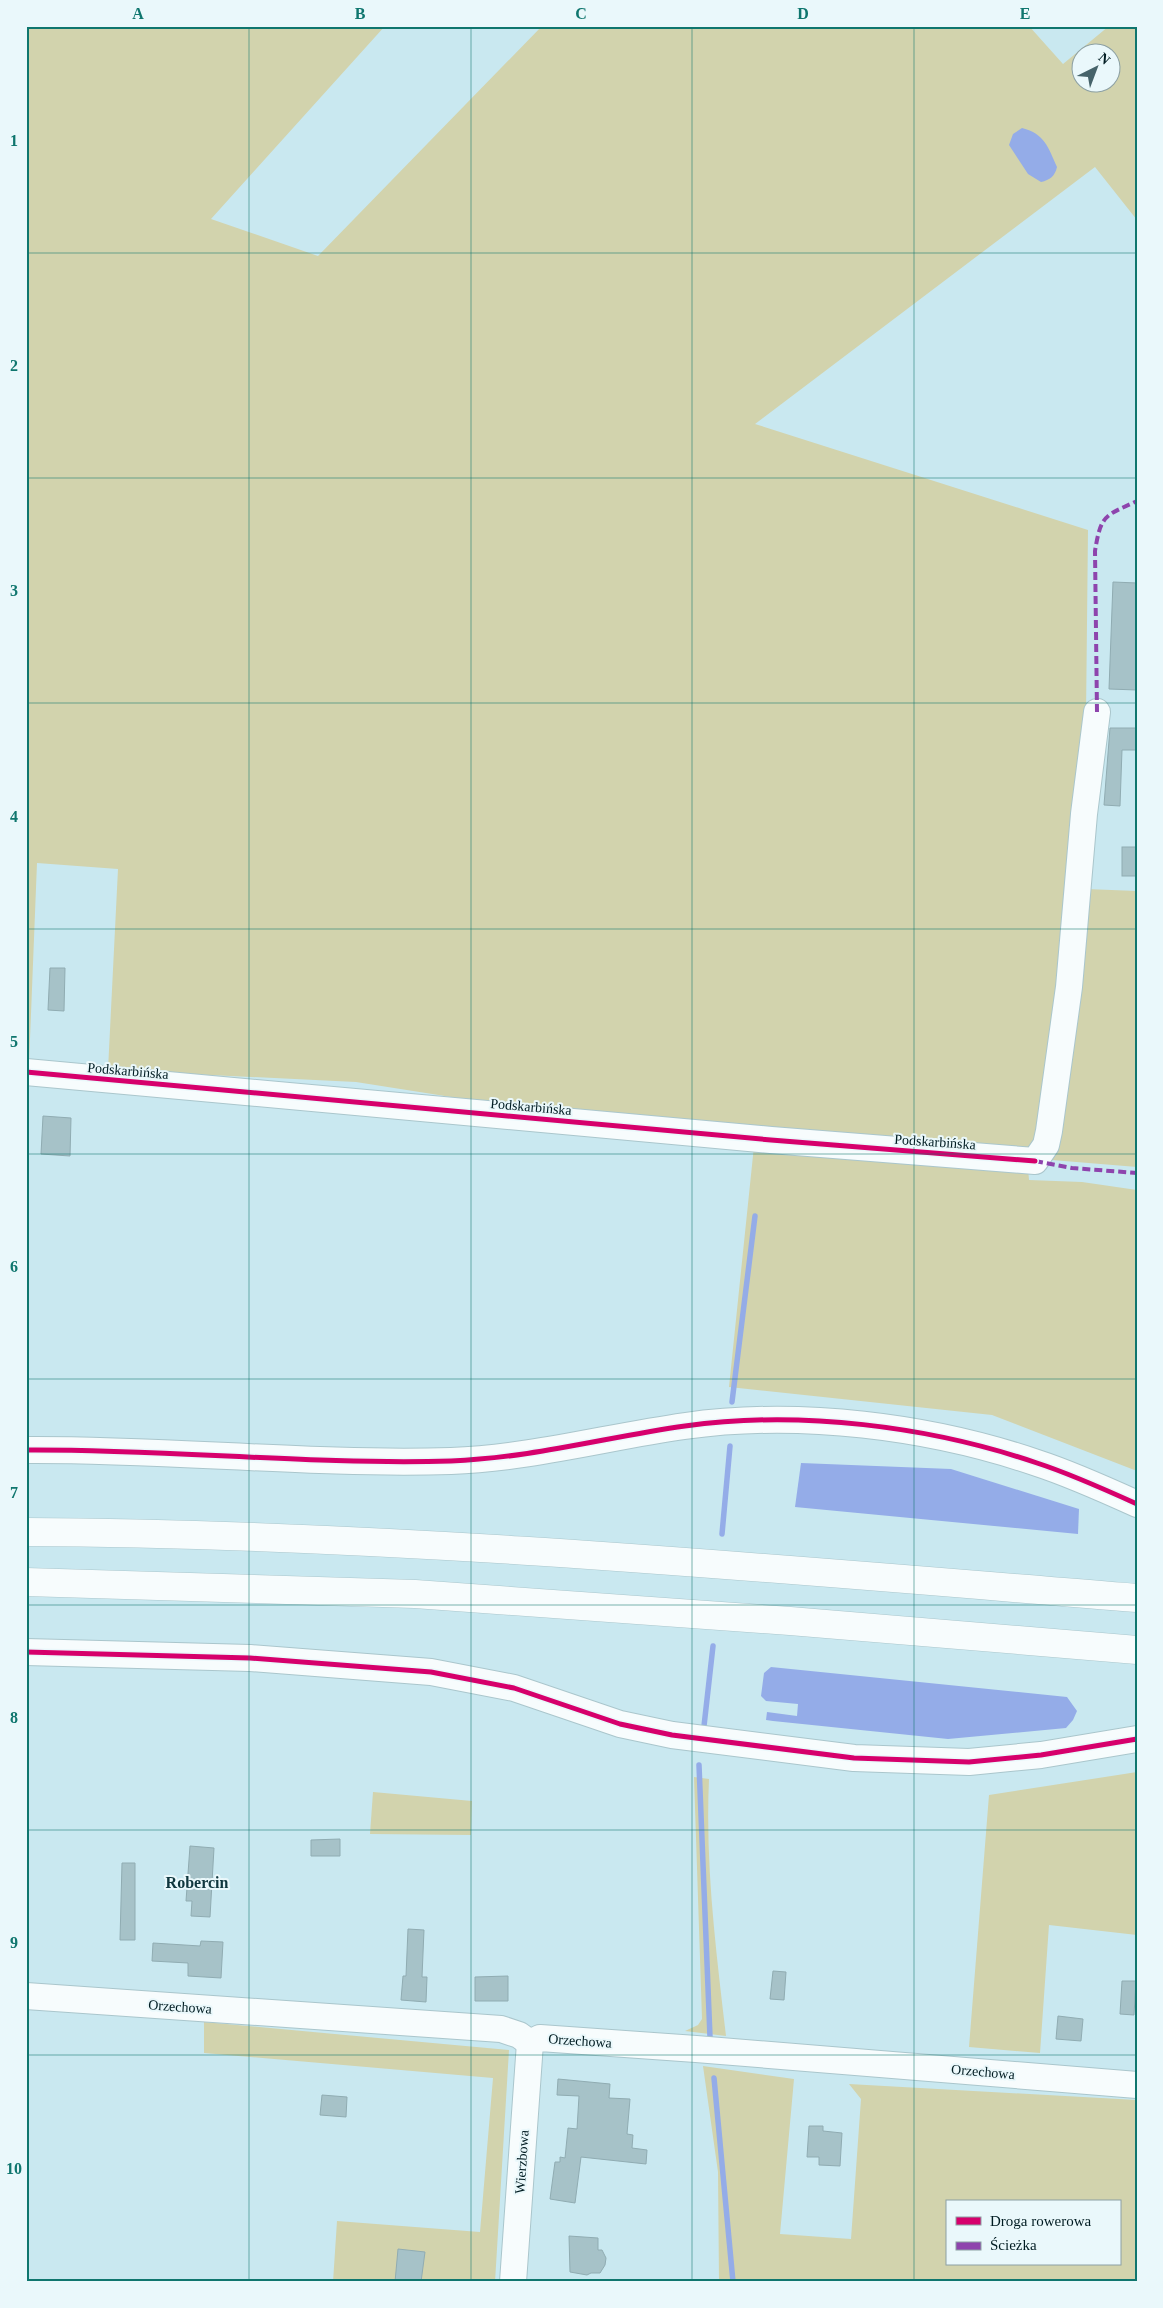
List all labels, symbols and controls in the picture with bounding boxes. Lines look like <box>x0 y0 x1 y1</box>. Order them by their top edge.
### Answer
text: A <box>132 5 144 22</box>
text: B <box>355 5 366 22</box>
text: C <box>575 5 587 22</box>
text: D <box>797 5 809 22</box>
text: E <box>1020 5 1030 22</box>
north arrow <box>1070 42 1120 92</box>
text: N <box>1096 50 1113 68</box>
text: 1 <box>10 132 18 149</box>
text: 2 <box>10 357 18 374</box>
text: 3 <box>10 582 18 599</box>
text: 4 <box>10 808 18 825</box>
text: 5 <box>10 1033 18 1050</box>
street label: Podskarbińska <box>87 1060 170 1082</box>
street label: Podskarbińska <box>490 1096 573 1118</box>
street label: Podskarbińska <box>894 1132 977 1152</box>
text: 6 <box>10 1258 18 1275</box>
text: 7 <box>10 1484 18 1501</box>
text: 8 <box>10 1709 18 1726</box>
district label: Robercin <box>166 1874 229 1891</box>
text: 9 <box>10 1934 18 1951</box>
street label: Orzechowa <box>148 1997 213 2017</box>
street label: Orzechowa <box>548 2031 613 2051</box>
street label: Orzechowa <box>951 2062 1016 2082</box>
street label: Wierzbowa <box>512 2129 532 2194</box>
text: 10 <box>6 2160 22 2177</box>
legend <box>946 2200 1120 2266</box>
text: Droga rowerowa <box>990 2213 1092 2229</box>
text: Ścieżka <box>990 2237 1037 2253</box>

